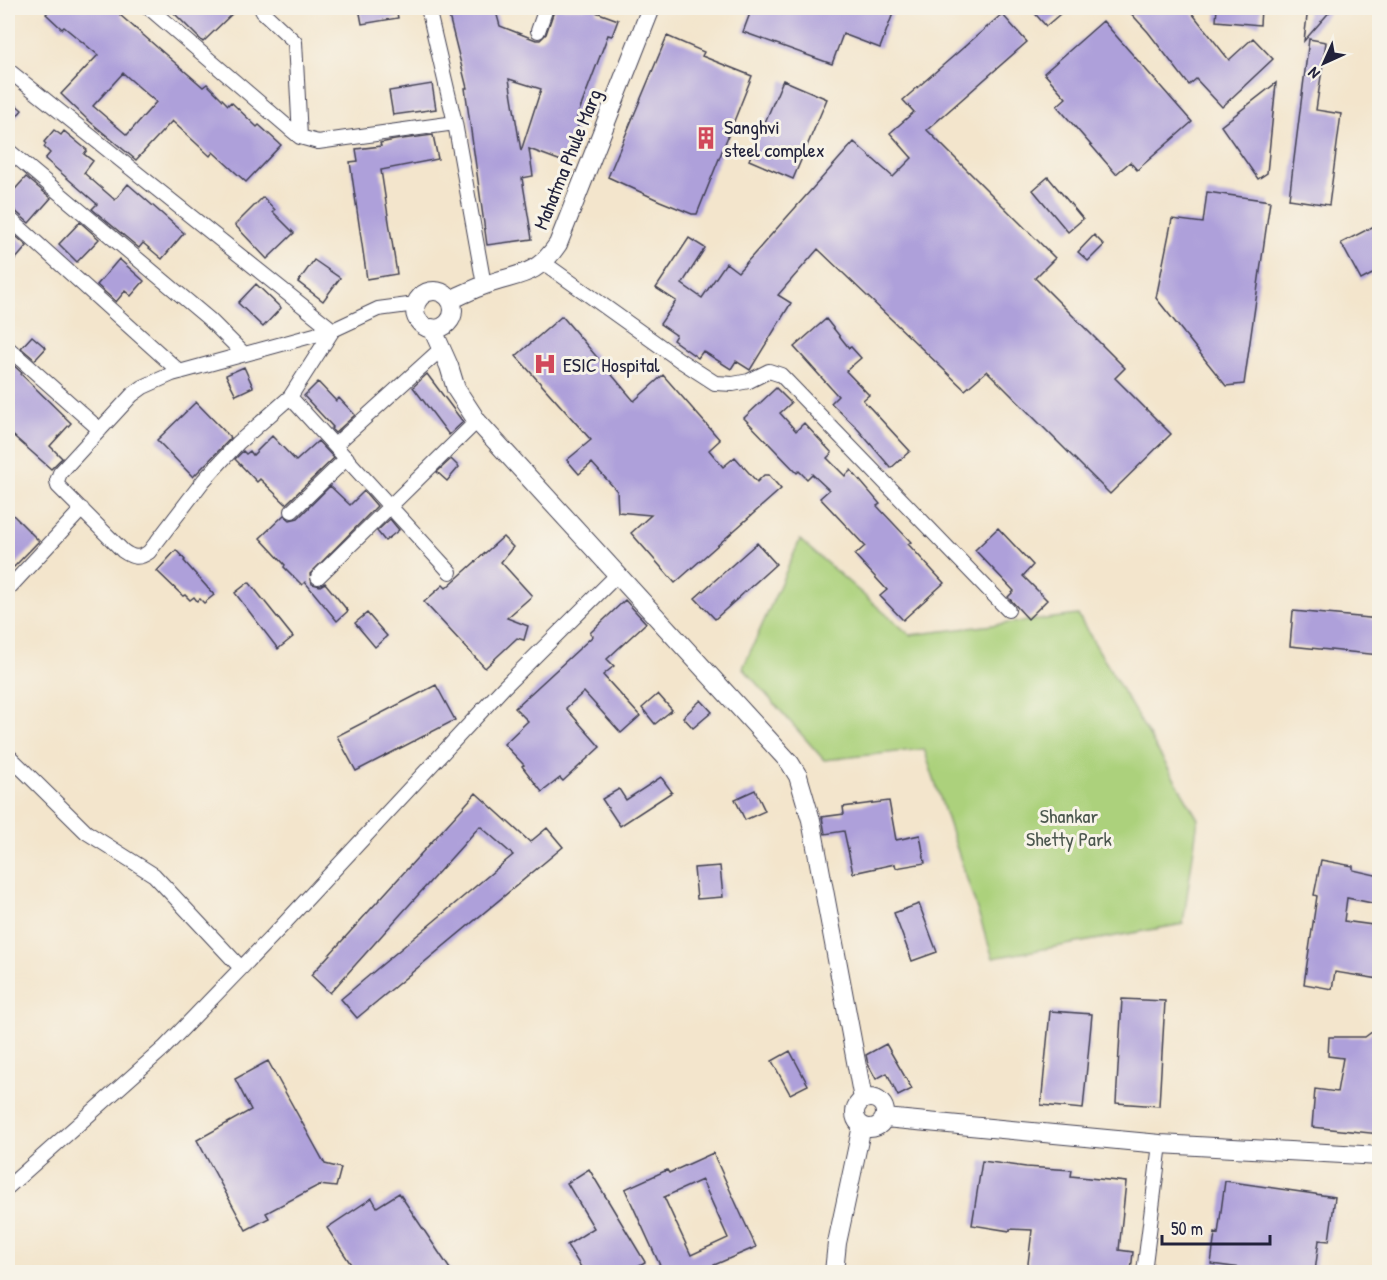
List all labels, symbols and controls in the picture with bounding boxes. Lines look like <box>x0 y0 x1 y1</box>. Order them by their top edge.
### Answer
north arrow <box>1294 33 1354 93</box>
text: N <box>1302 62 1324 84</box>
street label: Mahatma Phule Marg <box>527 85 607 233</box>
place label: Sanghvi steel complex <box>724 113 825 163</box>
building icon: Sanghvi steel complex <box>693 125 719 151</box>
hospital icon: ESIC Hospital <box>532 351 558 377</box>
place label: ESIC Hospital <box>563 351 660 378</box>
park label: Shankar Shetty Park <box>1026 802 1112 852</box>
scale bar <box>1162 1208 1270 1246</box>
text: 50 m <box>1171 1216 1203 1241</box>

